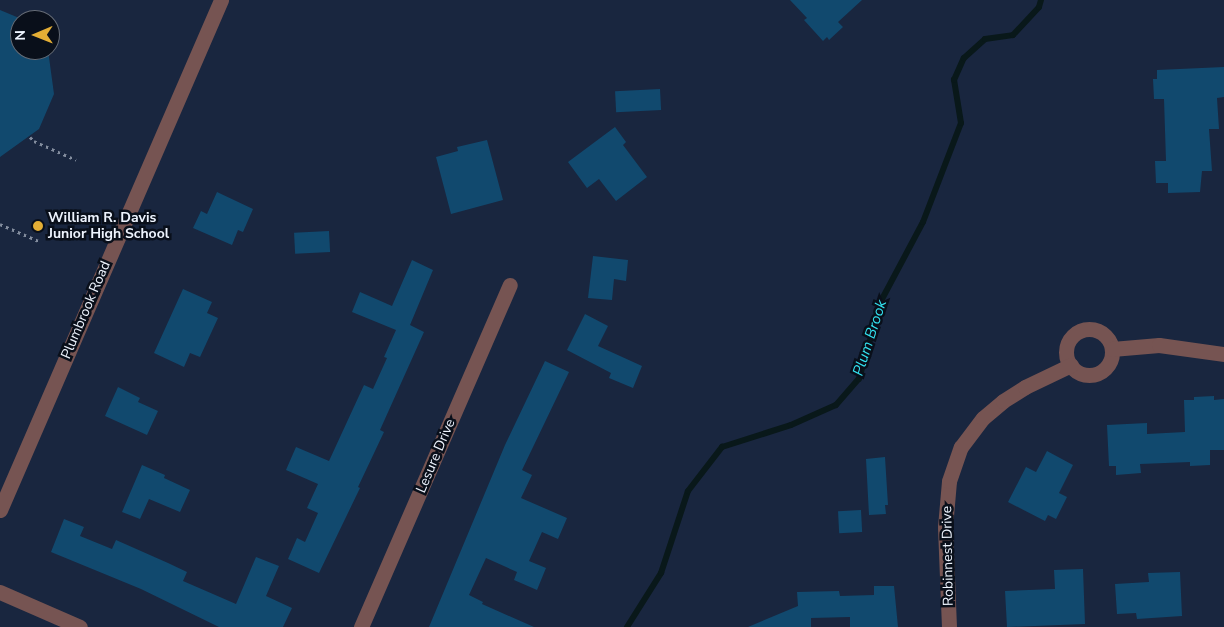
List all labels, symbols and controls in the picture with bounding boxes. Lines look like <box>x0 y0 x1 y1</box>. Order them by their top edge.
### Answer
north arrow <box>10 10 60 60</box>
text: N <box>11 30 30 41</box>
place label: William R. Davis Junior High School <box>48 210 169 242</box>
marker: William R. Davis Junior High School <box>32 220 44 232</box>
street label: Plumbrook Road <box>58 259 114 361</box>
water label: Plum Brook <box>849 298 891 378</box>
street label: Lesure Drive <box>413 416 459 496</box>
street label: Robinnest Drive <box>939 506 957 606</box>

